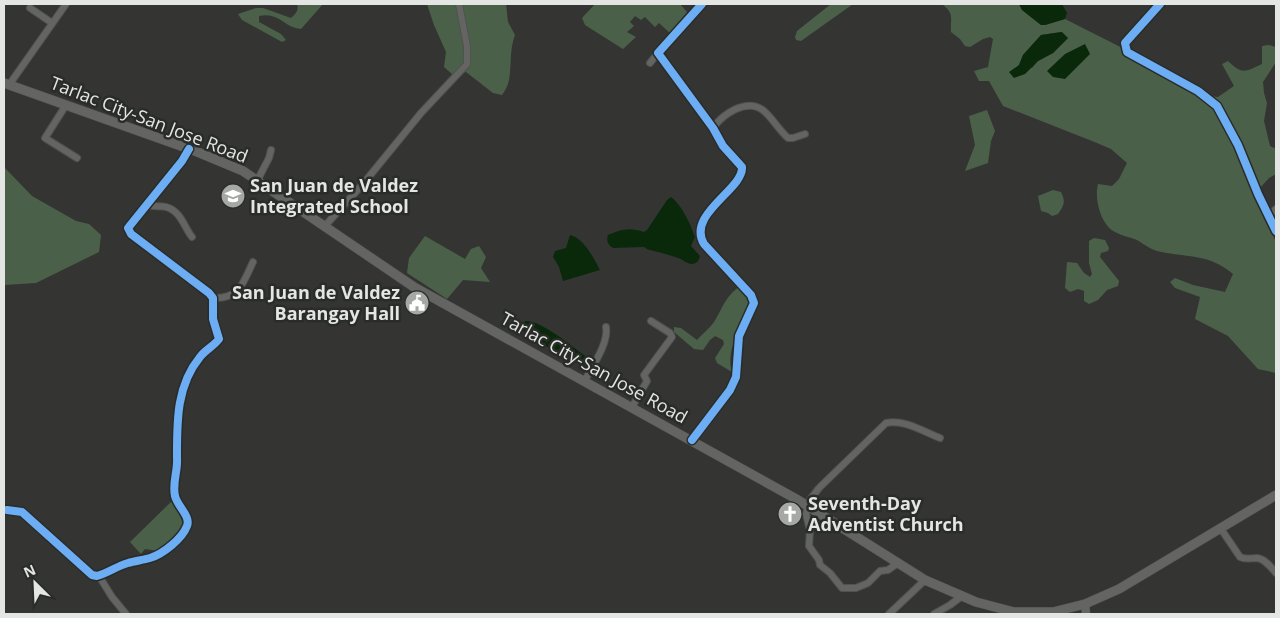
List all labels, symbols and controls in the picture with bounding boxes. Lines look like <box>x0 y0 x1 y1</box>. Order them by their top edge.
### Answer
street label: Tarlac City-San Jose Road <box>47 70 252 168</box>
place label: San Juan de Valdez Integrated School <box>250 173 418 218</box>
school or university icon: San Juan de Valdez Integrated School <box>220 183 246 209</box>
place label: San Juan de Valdez Barangay Hall <box>232 280 400 325</box>
public building icon: San Juan de Valdez Barangay Hall <box>404 290 430 316</box>
street label: Tarlac City-San Jose Road <box>497 306 692 428</box>
place label: Seventh-Day Adventist Church <box>808 491 964 536</box>
church icon: Seventh-Day Adventist Church <box>777 501 803 527</box>
north arrow <box>10 558 60 608</box>
text: N <box>20 560 39 582</box>

